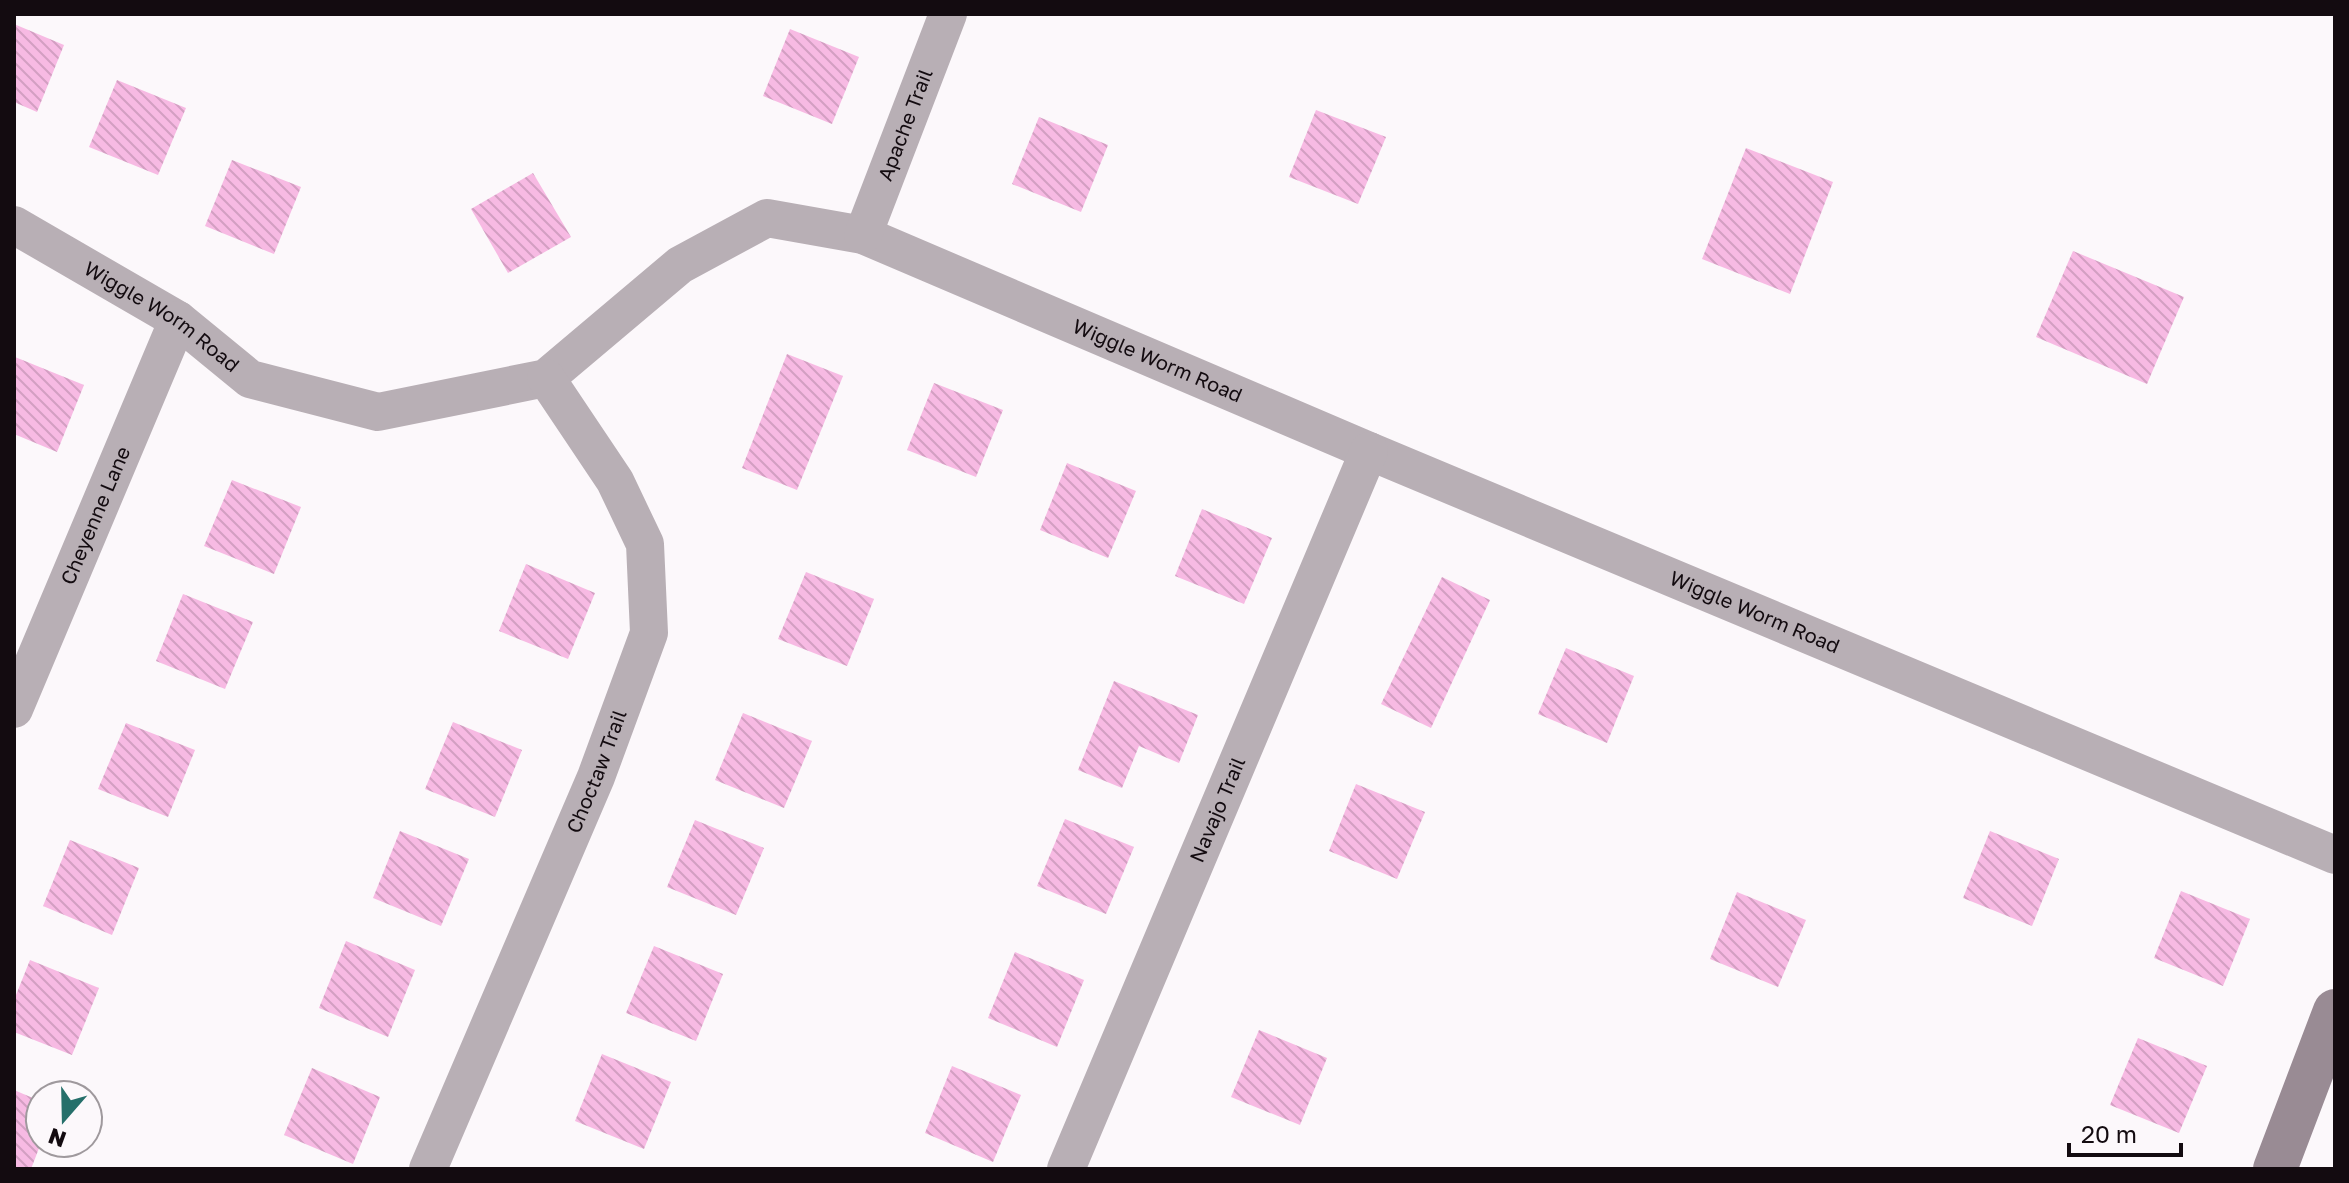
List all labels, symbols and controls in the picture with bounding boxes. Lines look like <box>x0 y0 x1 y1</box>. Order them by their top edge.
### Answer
street label: Apache Trail <box>872 65 937 184</box>
street label: Wiggle Worm Road <box>80 255 245 376</box>
street label: Wiggle Worm Road <box>1069 313 1246 407</box>
street label: Cheyenne Lane <box>55 442 134 588</box>
street label: Wiggle Worm Road <box>1666 565 1844 658</box>
street label: Choctaw Trail <box>561 706 631 836</box>
street label: Navajo Trail <box>1184 753 1249 865</box>
north arrow <box>24 1079 104 1159</box>
scale bar <box>2069 1107 2181 1157</box>
text: 20 m <box>2081 1119 2137 1148</box>
text: N <box>45 1123 69 1154</box>

